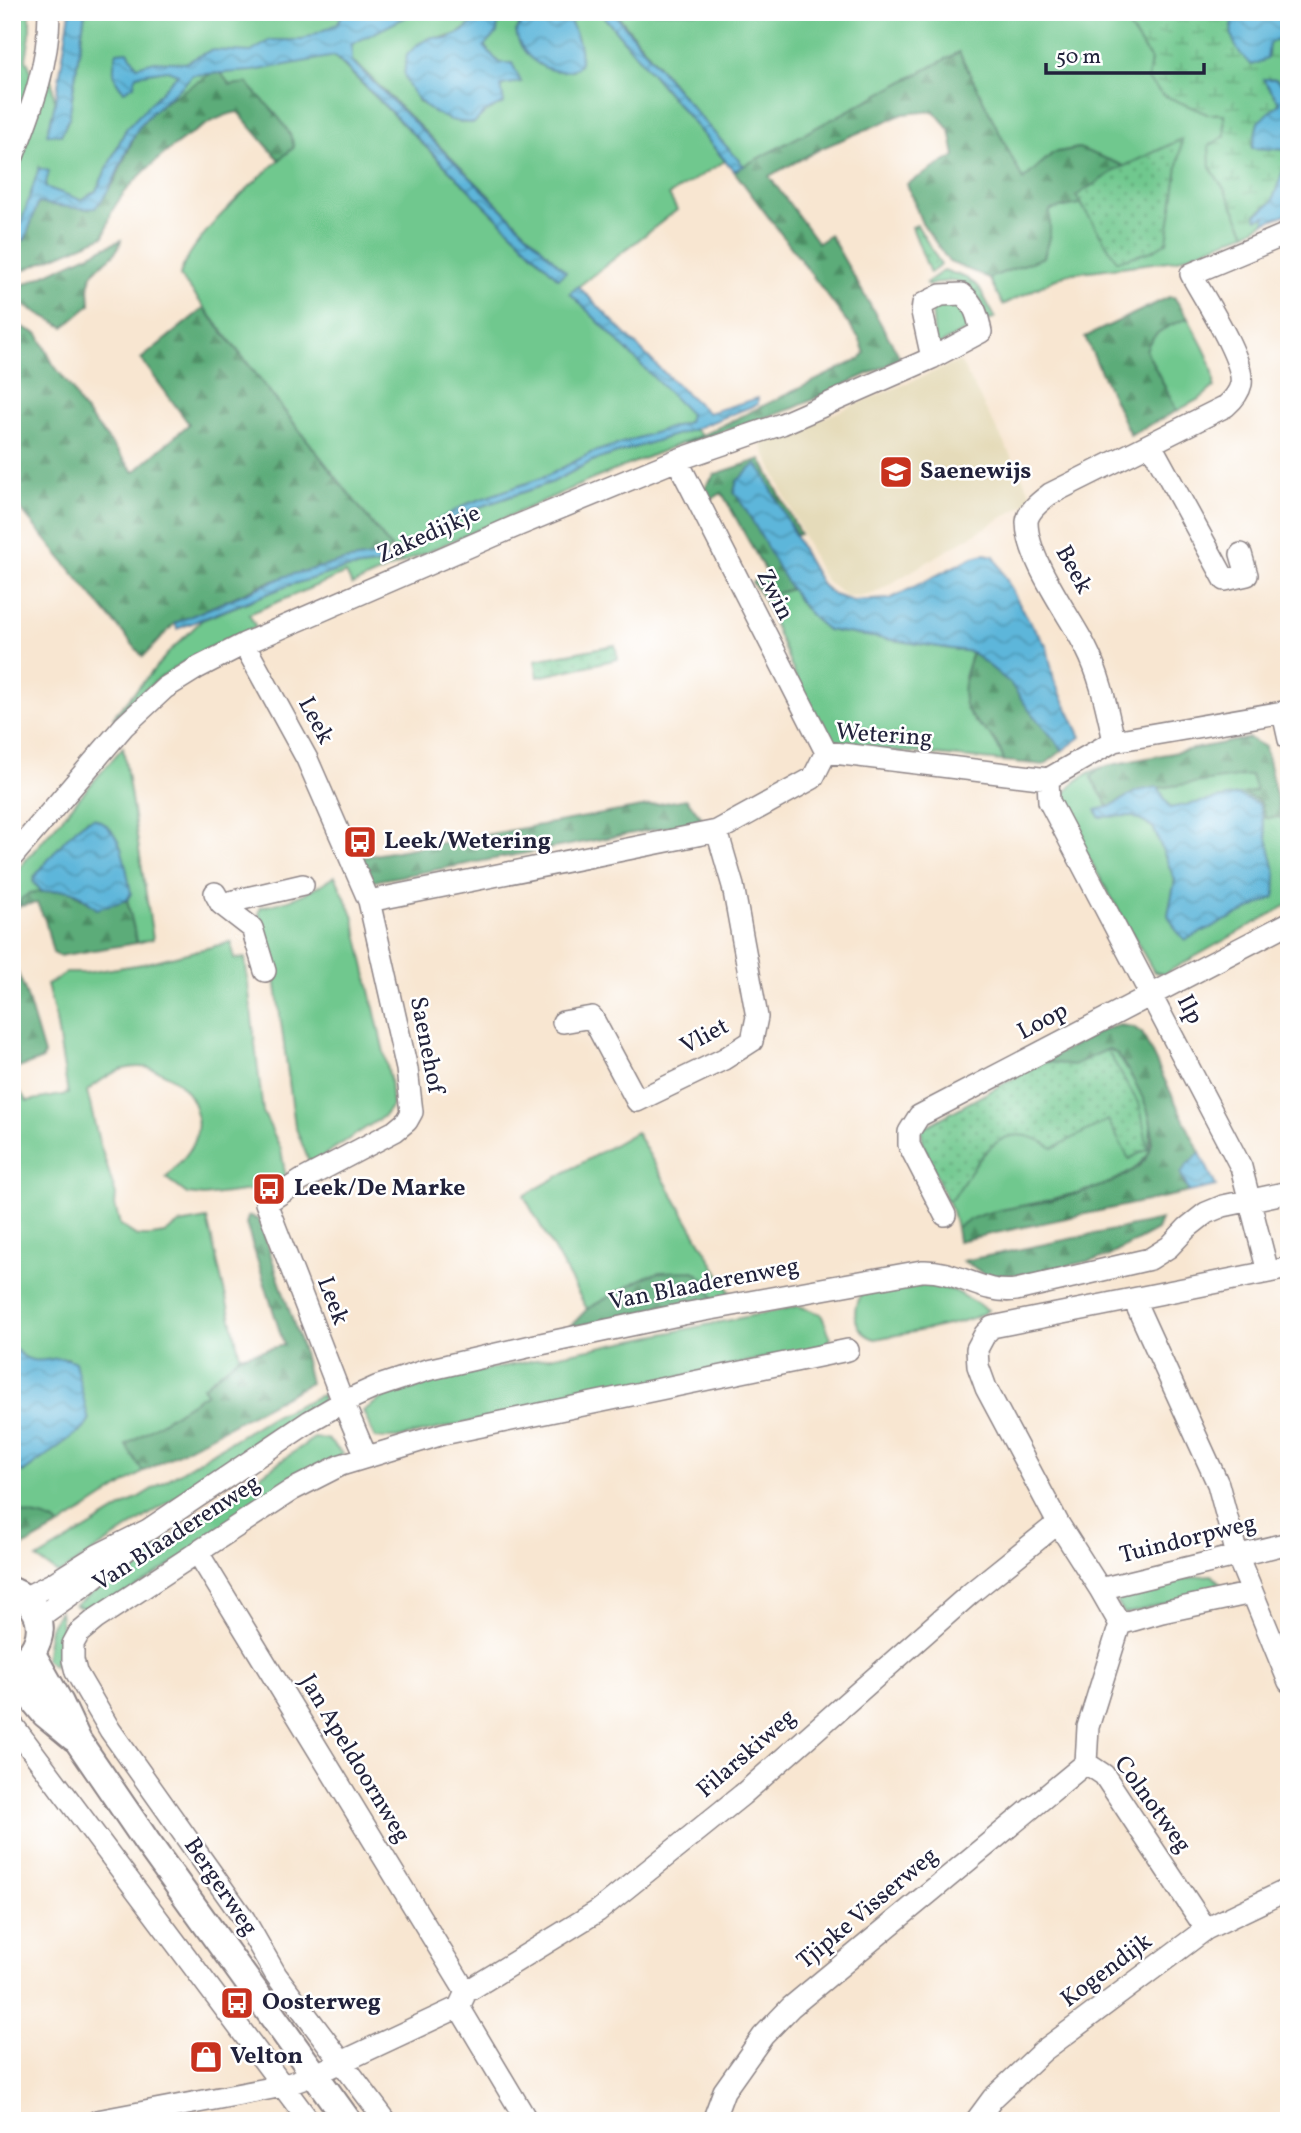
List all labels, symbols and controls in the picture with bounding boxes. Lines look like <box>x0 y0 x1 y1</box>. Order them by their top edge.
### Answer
scale bar <box>1046 32 1203 76</box>
text: 50 m <box>1056 43 1101 72</box>
school or university icon: Saenewijs <box>877 453 915 491</box>
place label: Saenewijs <box>920 455 1031 489</box>
street label: Zakedijkje <box>372 497 486 573</box>
street label: Beek <box>1046 540 1100 600</box>
street label: Zwin <box>747 563 801 627</box>
street label: Leek <box>288 691 342 751</box>
street label: Wetering <box>834 716 934 756</box>
bus stop icon: Leek/Wetering <box>341 823 379 861</box>
place label: Leek/Wetering <box>384 825 551 859</box>
street label: Ilp <box>1167 989 1211 1031</box>
street label: Saenehof <box>400 994 453 1099</box>
street label: Loop <box>1012 995 1074 1049</box>
street label: Vliet <box>675 1010 735 1064</box>
bus stop icon: Leek/De Marke <box>250 1170 288 1208</box>
place label: Leek/De Marke <box>294 1172 466 1206</box>
street label: Van Blaaderenweg <box>606 1250 802 1320</box>
street label: Leek <box>307 1272 357 1330</box>
street label: Van Blaaderenweg <box>87 1467 267 1601</box>
street label: Tuindorpweg <box>1116 1507 1260 1573</box>
street label: Jan Apeldoornweg <box>290 1668 418 1850</box>
street label: Filarskiweg <box>690 1701 804 1807</box>
street label: Colnotweg <box>1105 1749 1199 1861</box>
street label: Bergerweg <box>175 1831 265 1943</box>
street label: Tjipke Visserweg <box>790 1840 946 1978</box>
street label: Kogendijk <box>1054 1925 1160 2017</box>
bus stop icon: Oosterweg <box>218 1984 256 2022</box>
place label: Oosterweg <box>262 1986 381 2020</box>
shop icon: Velton <box>187 2038 225 2076</box>
place label: Velton <box>230 2040 303 2074</box>

